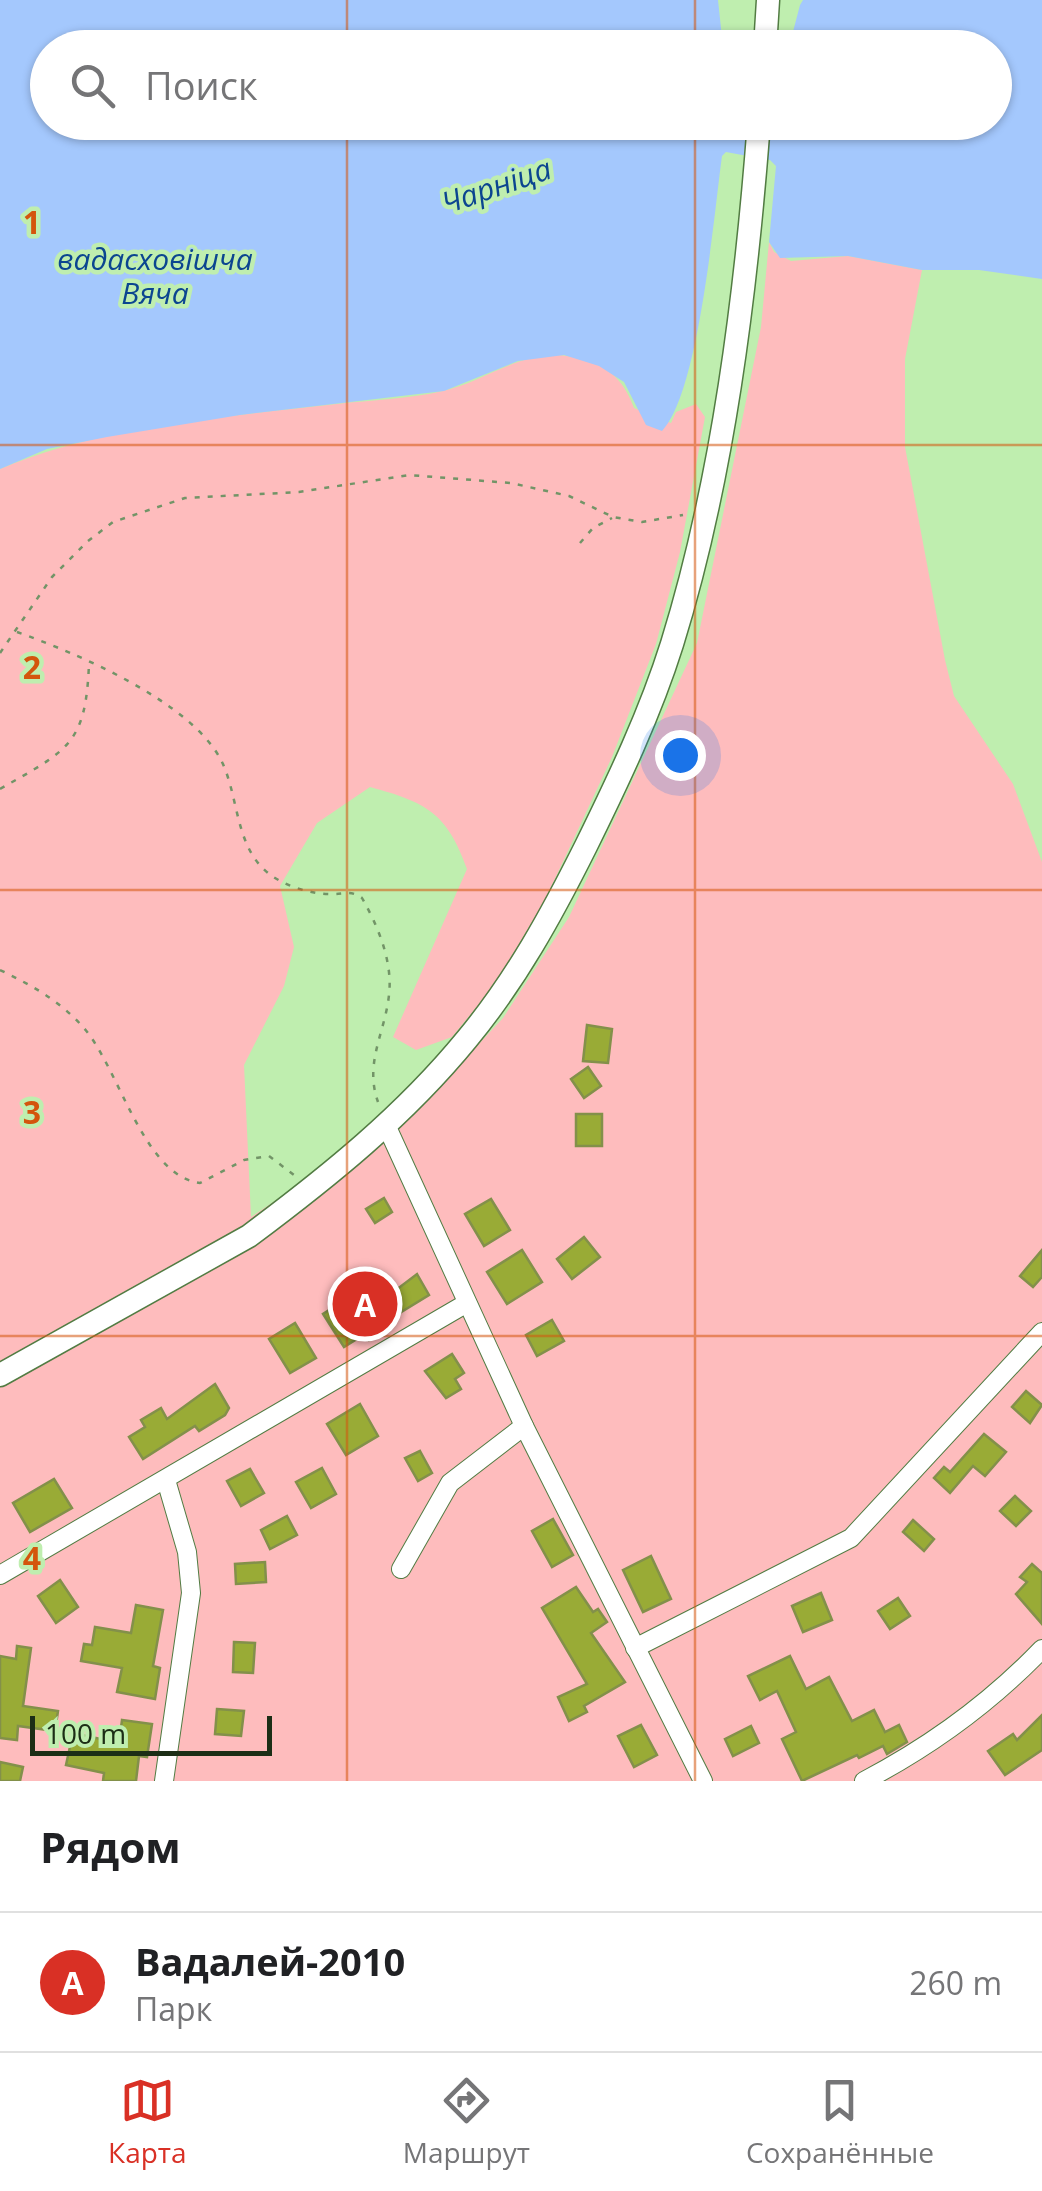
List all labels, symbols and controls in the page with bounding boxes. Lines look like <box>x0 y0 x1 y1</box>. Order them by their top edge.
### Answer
search box <box>30 30 1012 140</box>
icon: search <box>65 58 120 113</box>
text: Поиск <box>145 59 258 111</box>
water label: Чарніца <box>436 147 556 223</box>
text: 1 <box>23 200 41 243</box>
water label: вадасховішча Вяча <box>57 238 253 313</box>
text: 2 <box>23 645 41 688</box>
your location <box>655 730 706 781</box>
text: 3 <box>23 1090 41 1133</box>
pin: A <box>332 1266 398 1342</box>
text: 4 <box>23 1536 41 1579</box>
scale bar <box>30 1711 272 1756</box>
text: 100 m <box>45 1714 126 1752</box>
text: Рядом <box>40 1818 181 1875</box>
text: Вадалей-2010 <box>135 1935 405 1987</box>
text: A <box>61 1961 84 2004</box>
text: 260 m <box>909 1961 1002 2004</box>
text: Парк <box>135 1987 212 2030</box>
tab: Карта <box>108 2073 187 2171</box>
tab: Маршрут <box>403 2073 530 2171</box>
tab: Сохранённые <box>746 2073 934 2171</box>

